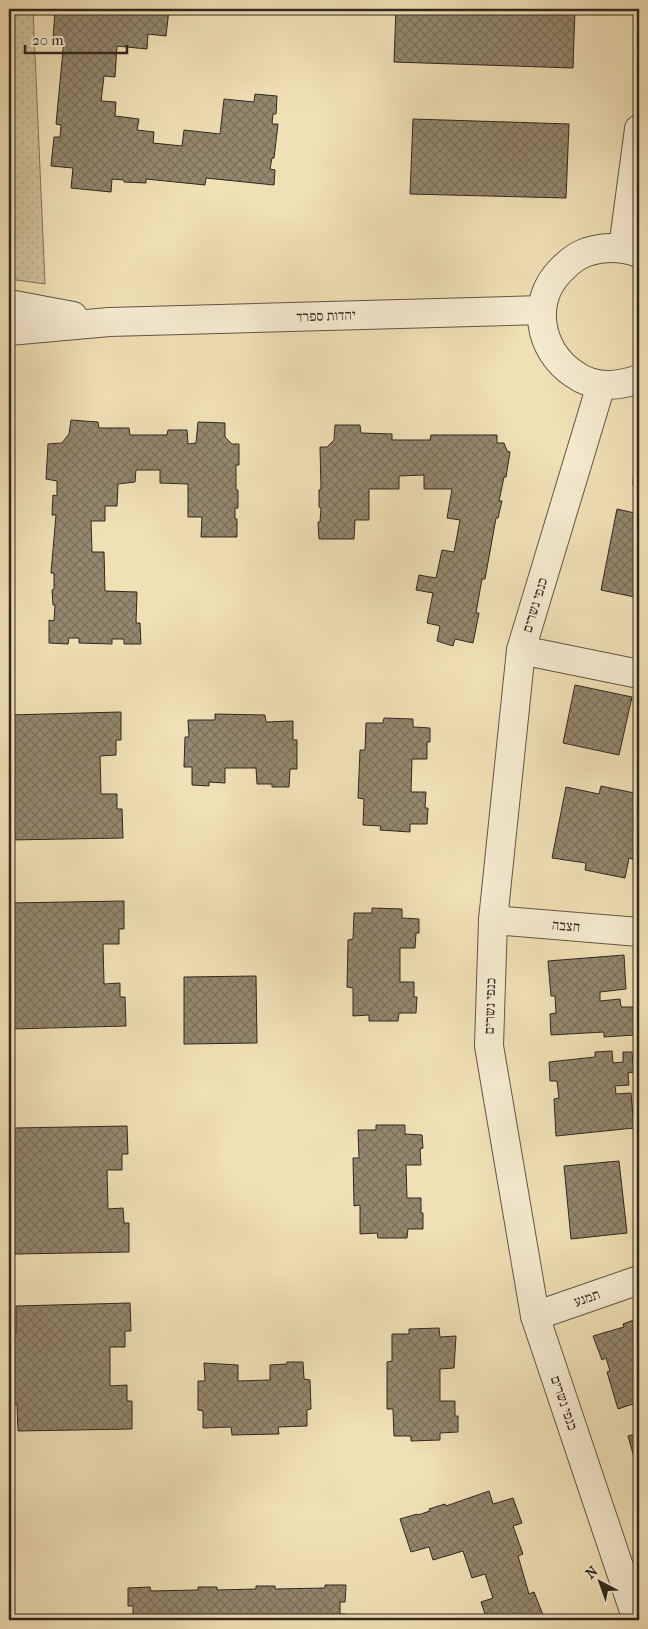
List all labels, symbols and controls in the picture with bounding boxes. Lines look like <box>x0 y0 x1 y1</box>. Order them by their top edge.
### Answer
scale bar <box>25 22 128 54</box>
text: 20 m <box>32 31 64 49</box>
street label: יהדות ספרד <box>296 306 356 326</box>
street label: כנפי נשרים <box>519 575 551 635</box>
street label: חצבה <box>551 916 581 936</box>
street label: כנפי נשרים <box>481 977 499 1035</box>
street label: תמנע <box>572 1286 602 1310</box>
street label: כנפי נשרים <box>547 1373 581 1433</box>
north arrow <box>576 1556 626 1606</box>
text: N <box>582 1562 602 1582</box>

